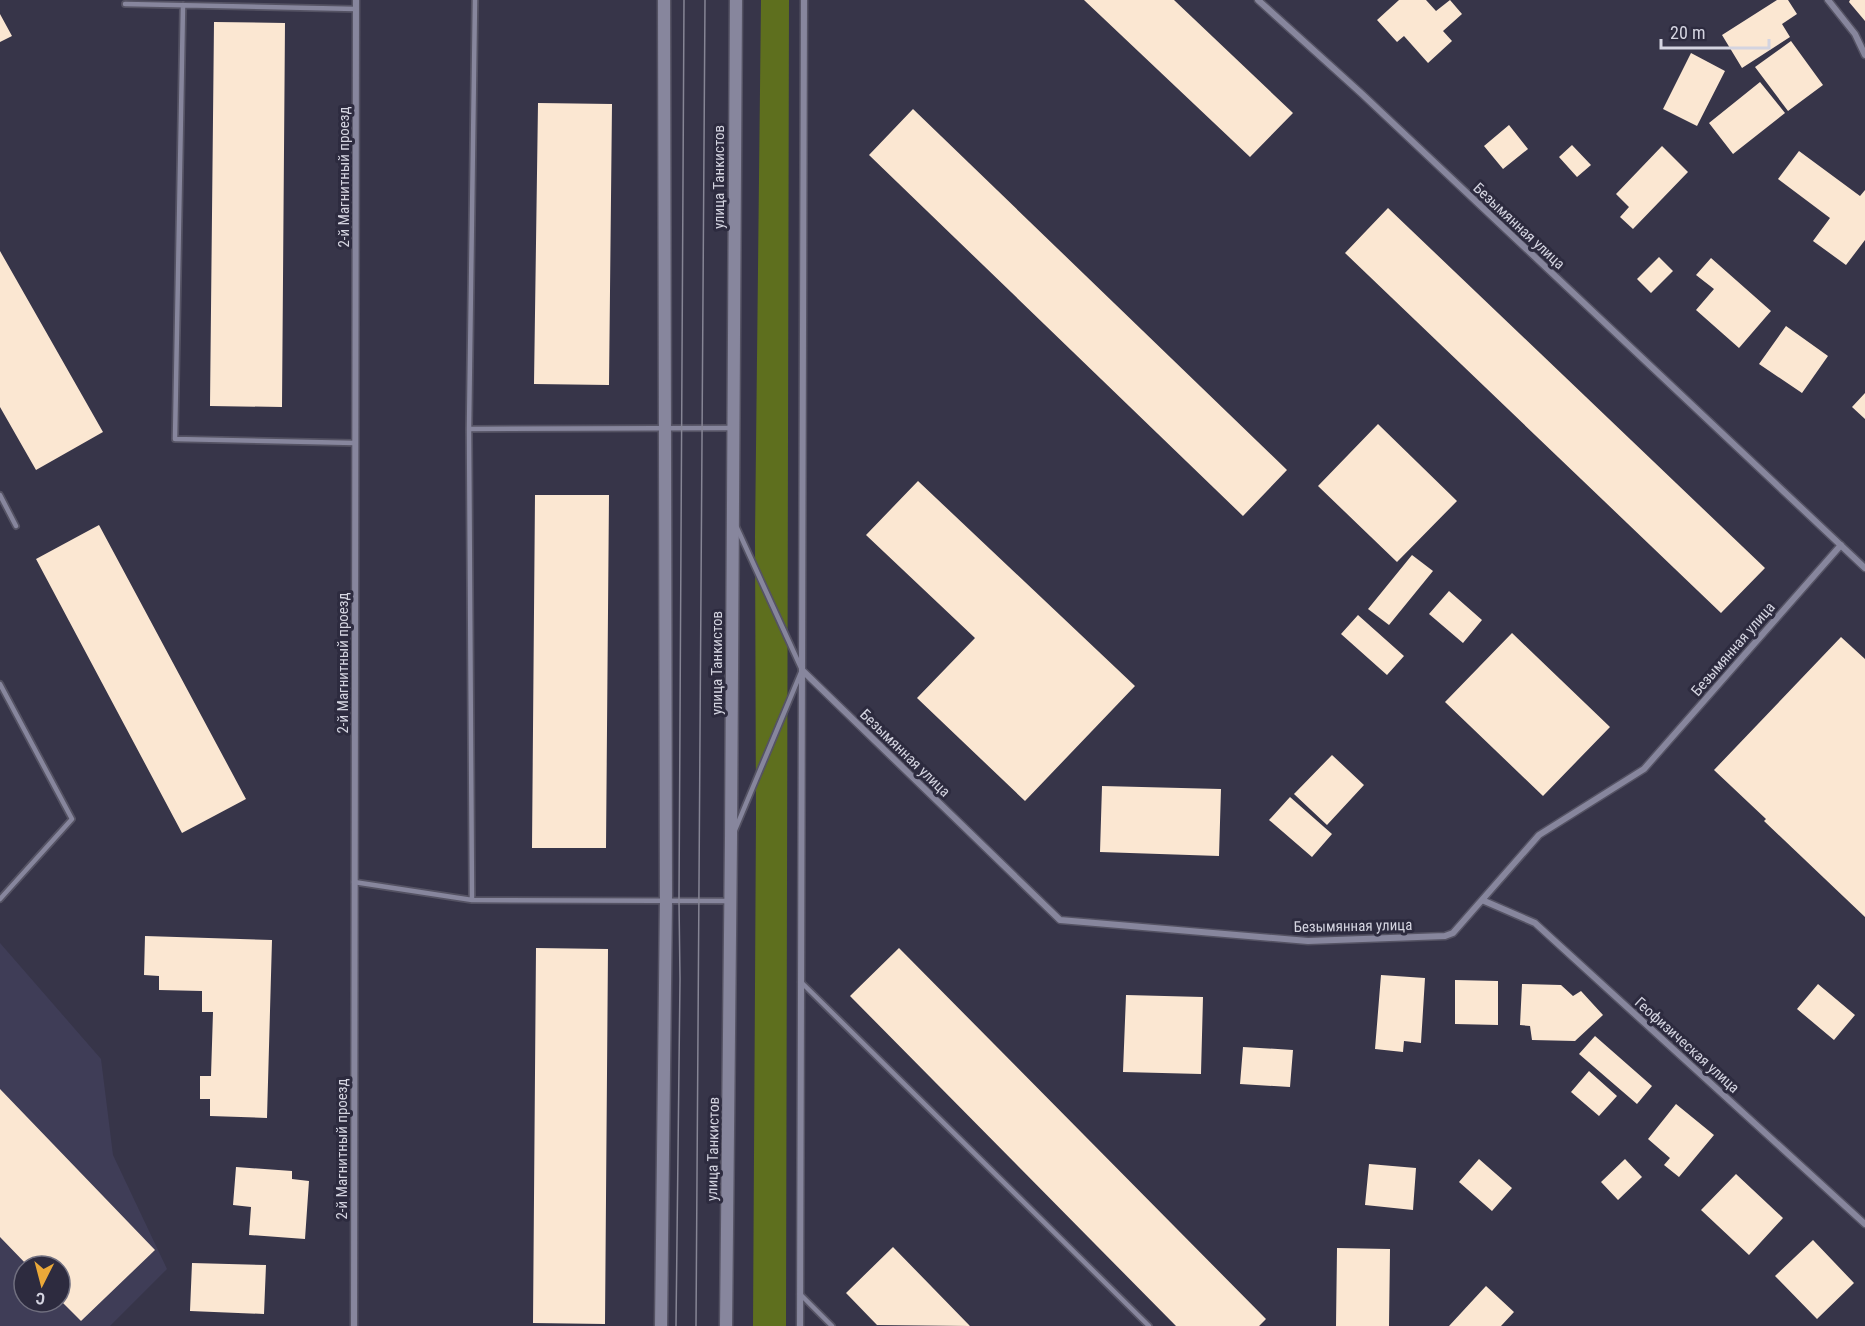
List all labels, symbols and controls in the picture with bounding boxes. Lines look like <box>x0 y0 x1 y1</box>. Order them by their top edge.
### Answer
scale bar <box>1661 12 1769 50</box>
text: 20 m <box>1670 22 1705 43</box>
street label: 2-й Магнитный проезд <box>335 106 353 248</box>
street label: улица Танкистов <box>710 125 728 229</box>
street label: Безымянная улица <box>1470 179 1568 273</box>
street label: 2-й Магнитный проезд <box>334 592 352 734</box>
street label: Безымянная улица <box>1687 598 1779 700</box>
street label: улица Танкистов <box>708 611 726 715</box>
street label: Безымянная улица <box>856 705 954 801</box>
street label: Безымянная улица <box>1294 916 1412 936</box>
street label: Геофизическая улица <box>1631 993 1743 1097</box>
street label: 2-й Магнитный проезд <box>333 1078 351 1220</box>
street label: улица Танкистов <box>703 1097 723 1201</box>
north arrow <box>12 1254 72 1314</box>
text: С <box>35 1288 46 1308</box>

